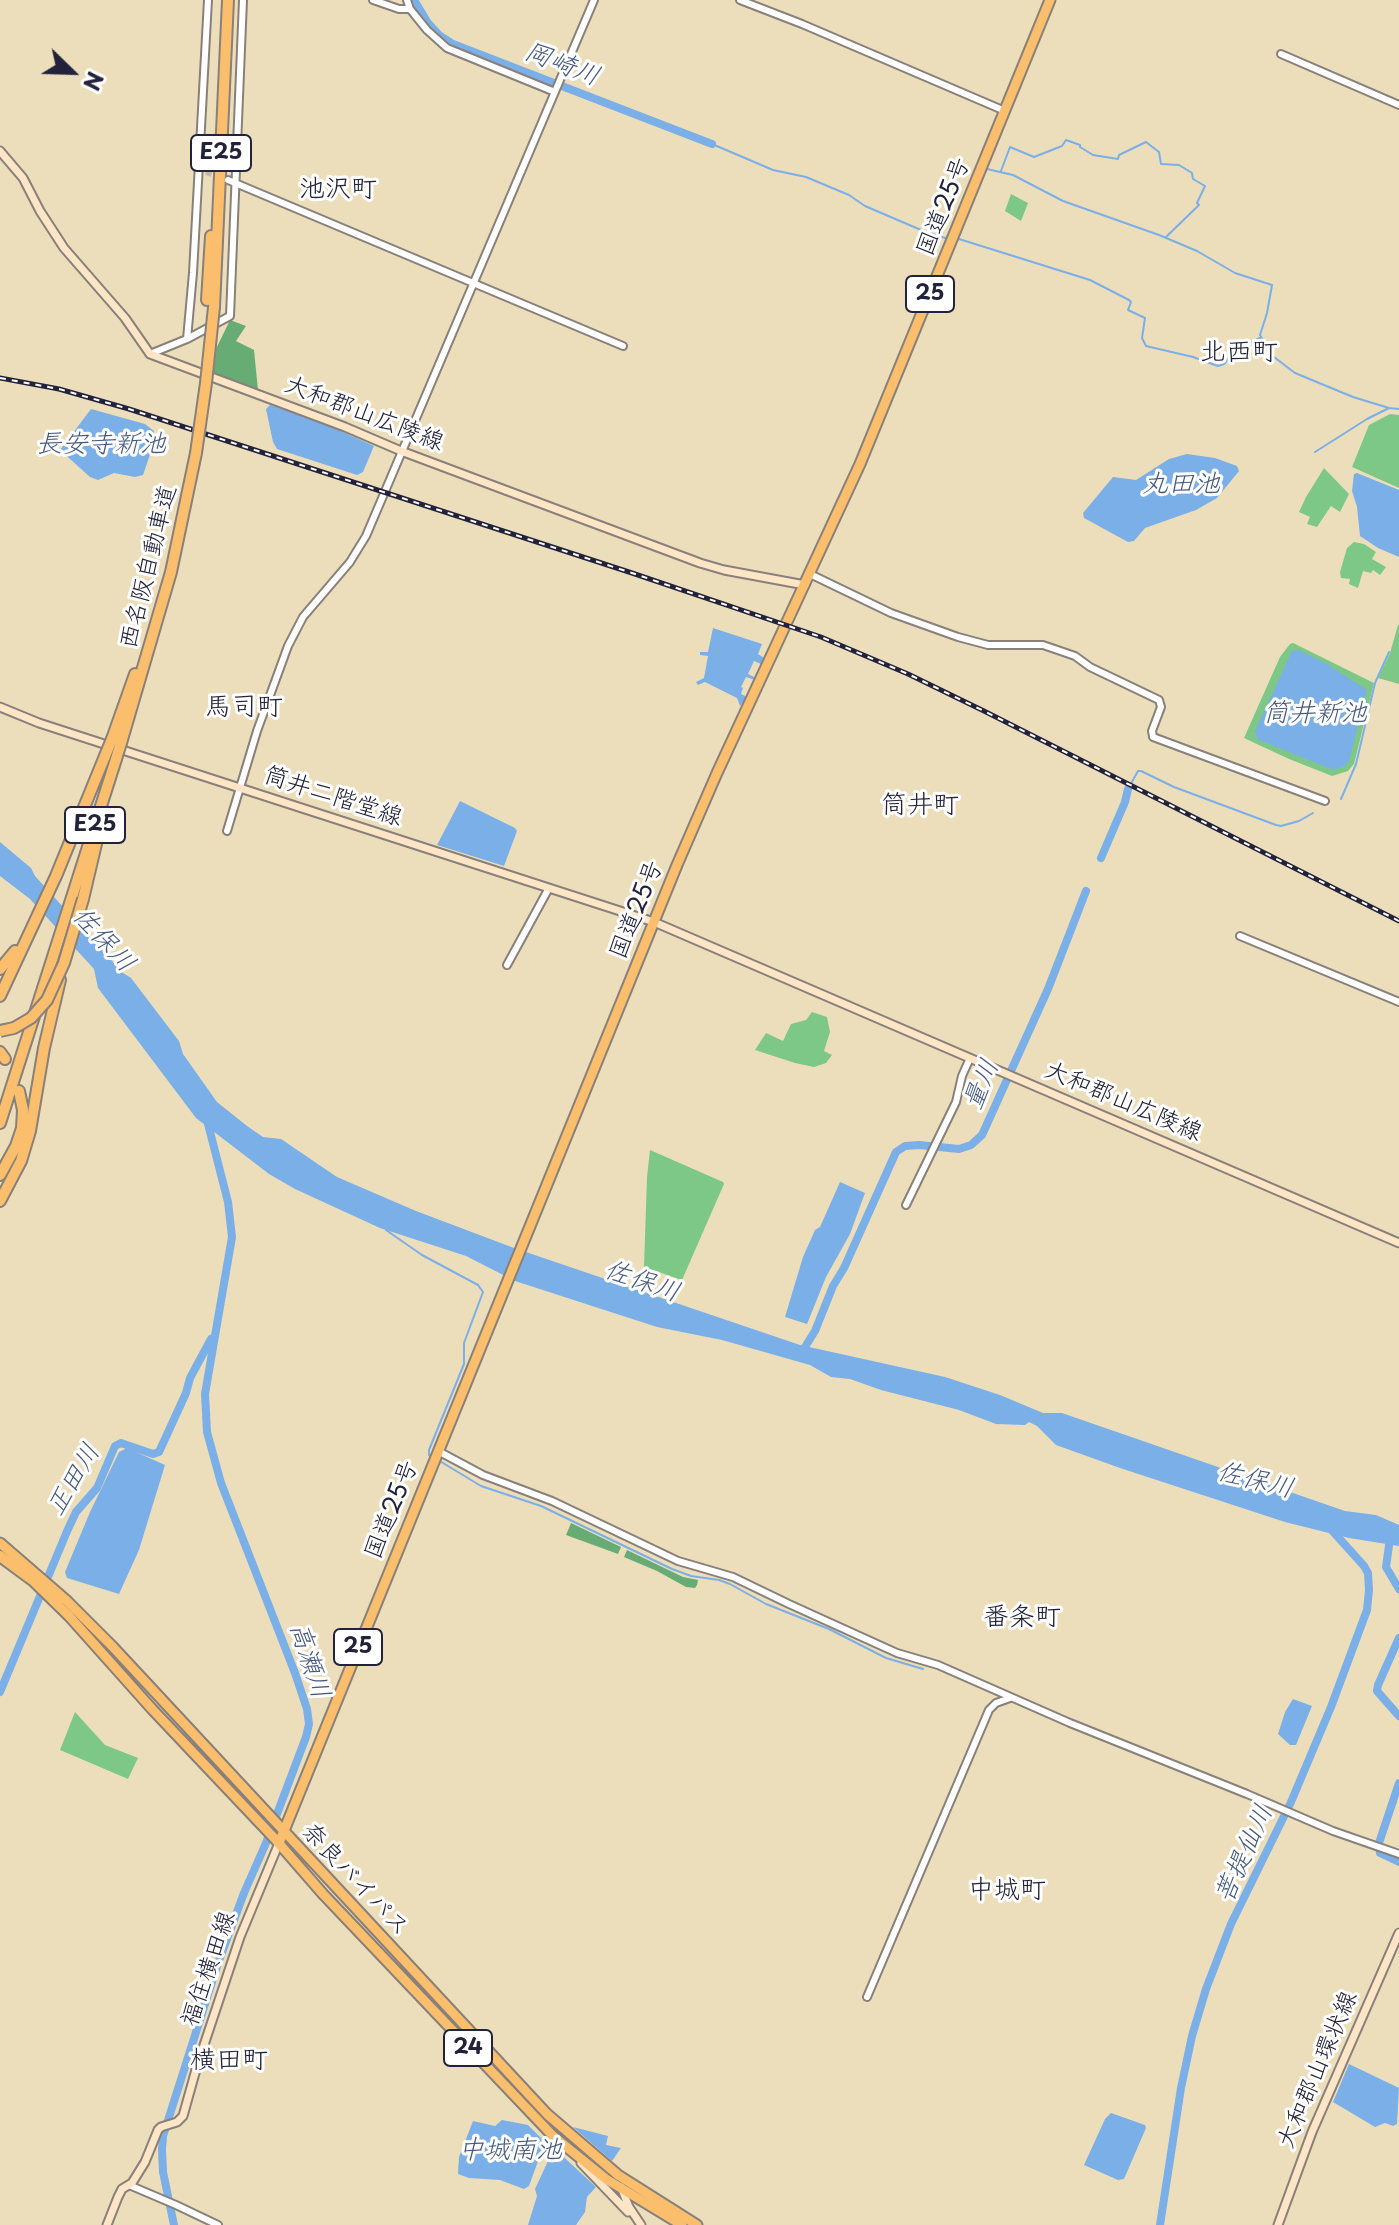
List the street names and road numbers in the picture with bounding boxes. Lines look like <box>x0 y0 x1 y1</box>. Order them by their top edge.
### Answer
road number: E25 <box>191 135 251 171</box>
street label: 国道25号 <box>911 153 977 261</box>
road number: 25 <box>906 276 954 312</box>
street label: 大和郡山広陵線 <box>280 370 448 458</box>
street label: 西名阪自動車道 <box>115 482 183 652</box>
street label: 筒井二階堂線 <box>260 761 406 833</box>
road number: E25 <box>65 807 125 843</box>
street label: 国道25号 <box>604 856 670 964</box>
street label: 大和郡山広陵線 <box>1040 1056 1206 1148</box>
street label: 国道25号 <box>359 1456 425 1564</box>
road number: 25 <box>334 1629 382 1665</box>
street label: 奈良バイパス <box>295 1818 415 1942</box>
street label: 福住横田線 <box>176 1908 242 2030</box>
street label: 大和郡山環状線 <box>1272 1987 1364 2153</box>
road number: 24 <box>444 2030 492 2066</box>

